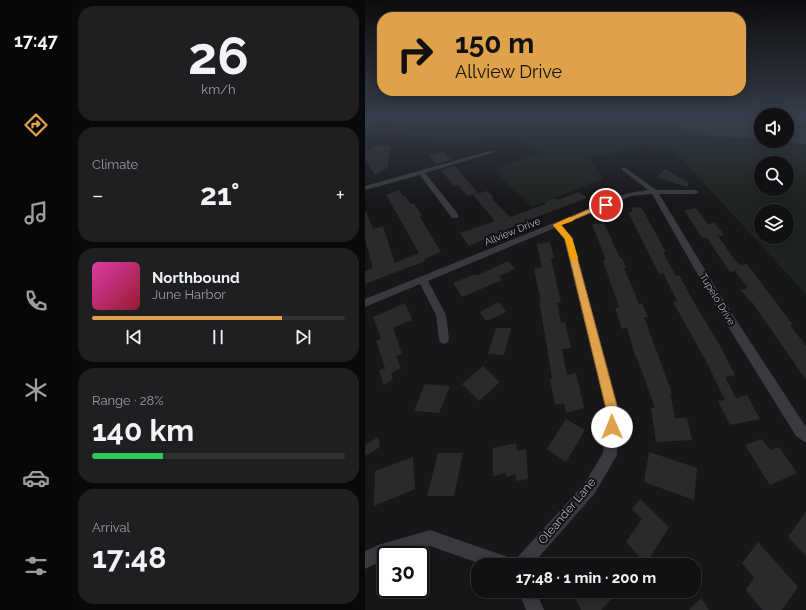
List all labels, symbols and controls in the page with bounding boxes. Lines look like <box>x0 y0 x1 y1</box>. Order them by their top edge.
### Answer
text: 26 <box>188 25 249 86</box>
text: 150 m <box>455 27 534 60</box>
icon: right <box>389 28 441 80</box>
text: 17:47 <box>14 30 58 51</box>
text: Allview Drive <box>455 61 562 82</box>
text: km/h <box>201 82 236 97</box>
map controls <box>754 108 794 244</box>
button: sound <box>754 108 794 148</box>
icon: directions <box>22 111 50 139</box>
button: search <box>754 156 794 196</box>
text: Climate <box>92 157 138 172</box>
text: 21° <box>200 177 240 212</box>
text: − <box>92 182 104 208</box>
text: + <box>336 182 345 208</box>
pin <box>589 188 623 222</box>
icon: arrive <box>595 194 617 216</box>
icon: music <box>22 199 50 227</box>
button: layers <box>754 204 794 244</box>
street label: Allview Drive <box>483 215 542 248</box>
text: Northbound <box>152 269 240 287</box>
street label: Tupelo Drive <box>698 271 737 327</box>
icon: phone <box>22 287 50 315</box>
text: June Harbor <box>152 287 226 302</box>
icon: previous <box>123 326 145 348</box>
icon: pause <box>207 326 229 348</box>
icon: next <box>292 326 314 348</box>
icon: climate <box>22 376 50 404</box>
text: Range · 28% <box>92 393 164 408</box>
position arrow <box>591 406 633 448</box>
text: 140 km <box>92 413 194 448</box>
icon: car <box>22 464 50 492</box>
street label: Oleander Lane <box>535 475 599 547</box>
text: Arrival <box>92 520 130 535</box>
text: 17:48 <box>92 540 166 575</box>
speed limit sign: 30 <box>377 546 429 598</box>
icon: filters <box>22 552 50 580</box>
text: 17:48 · 1 min · 200 m <box>516 569 656 587</box>

